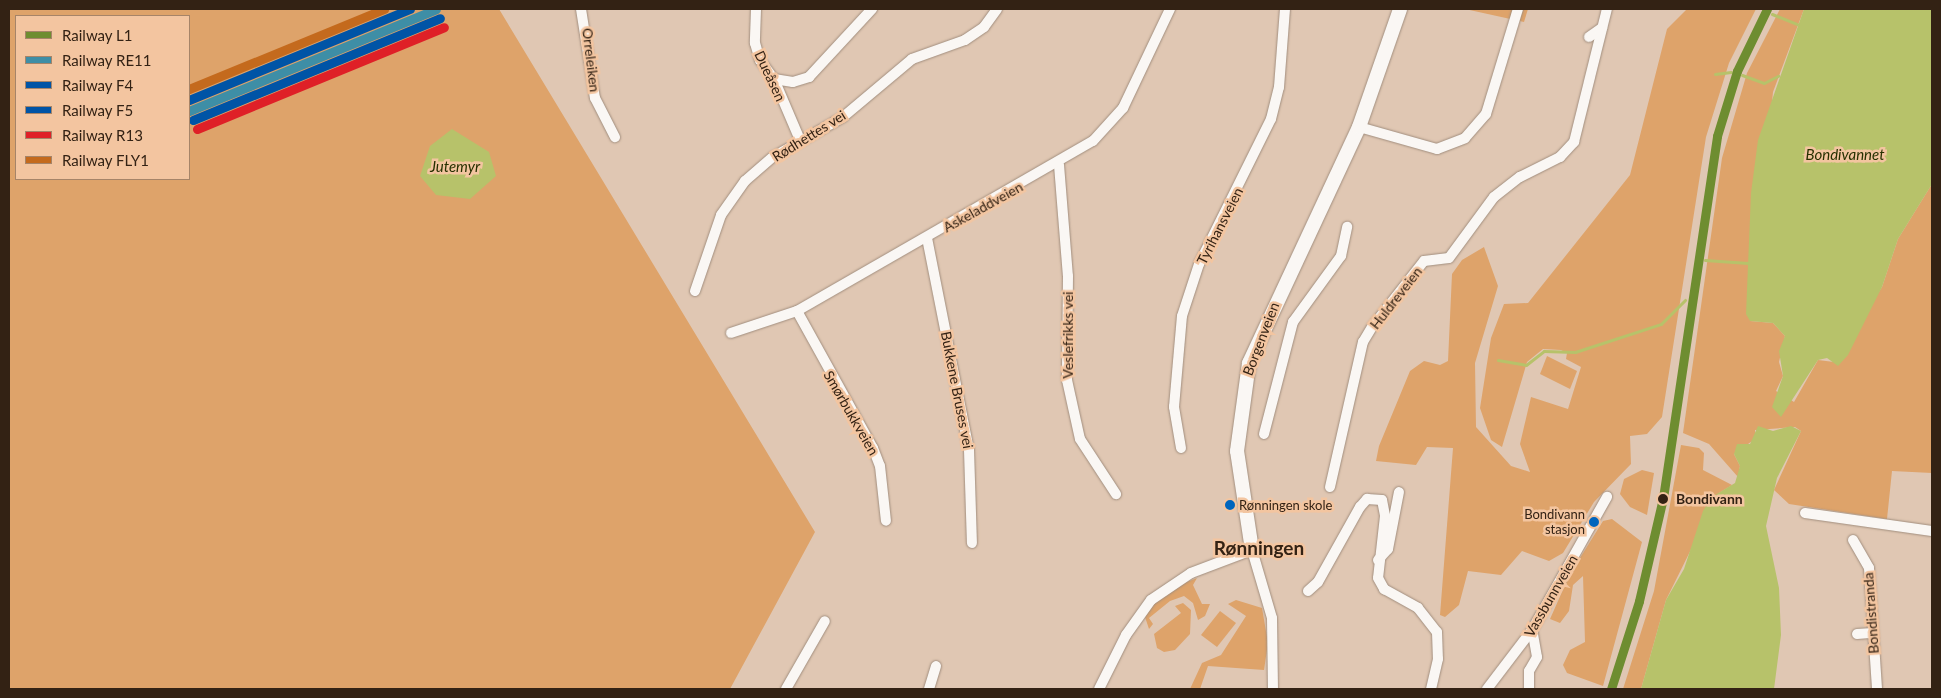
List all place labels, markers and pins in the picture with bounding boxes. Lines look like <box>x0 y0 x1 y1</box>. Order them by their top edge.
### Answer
marker: Bondivann <box>1654 490 1672 508</box>
place label: Bondivann <box>1676 491 1743 507</box>
place label: Rønningen skole <box>1239 497 1332 513</box>
marker: Rønningen skole <box>1225 500 1235 510</box>
place label: Bondivann stasjon <box>1524 507 1585 538</box>
marker: Bondivann stasjon <box>1589 517 1599 527</box>

